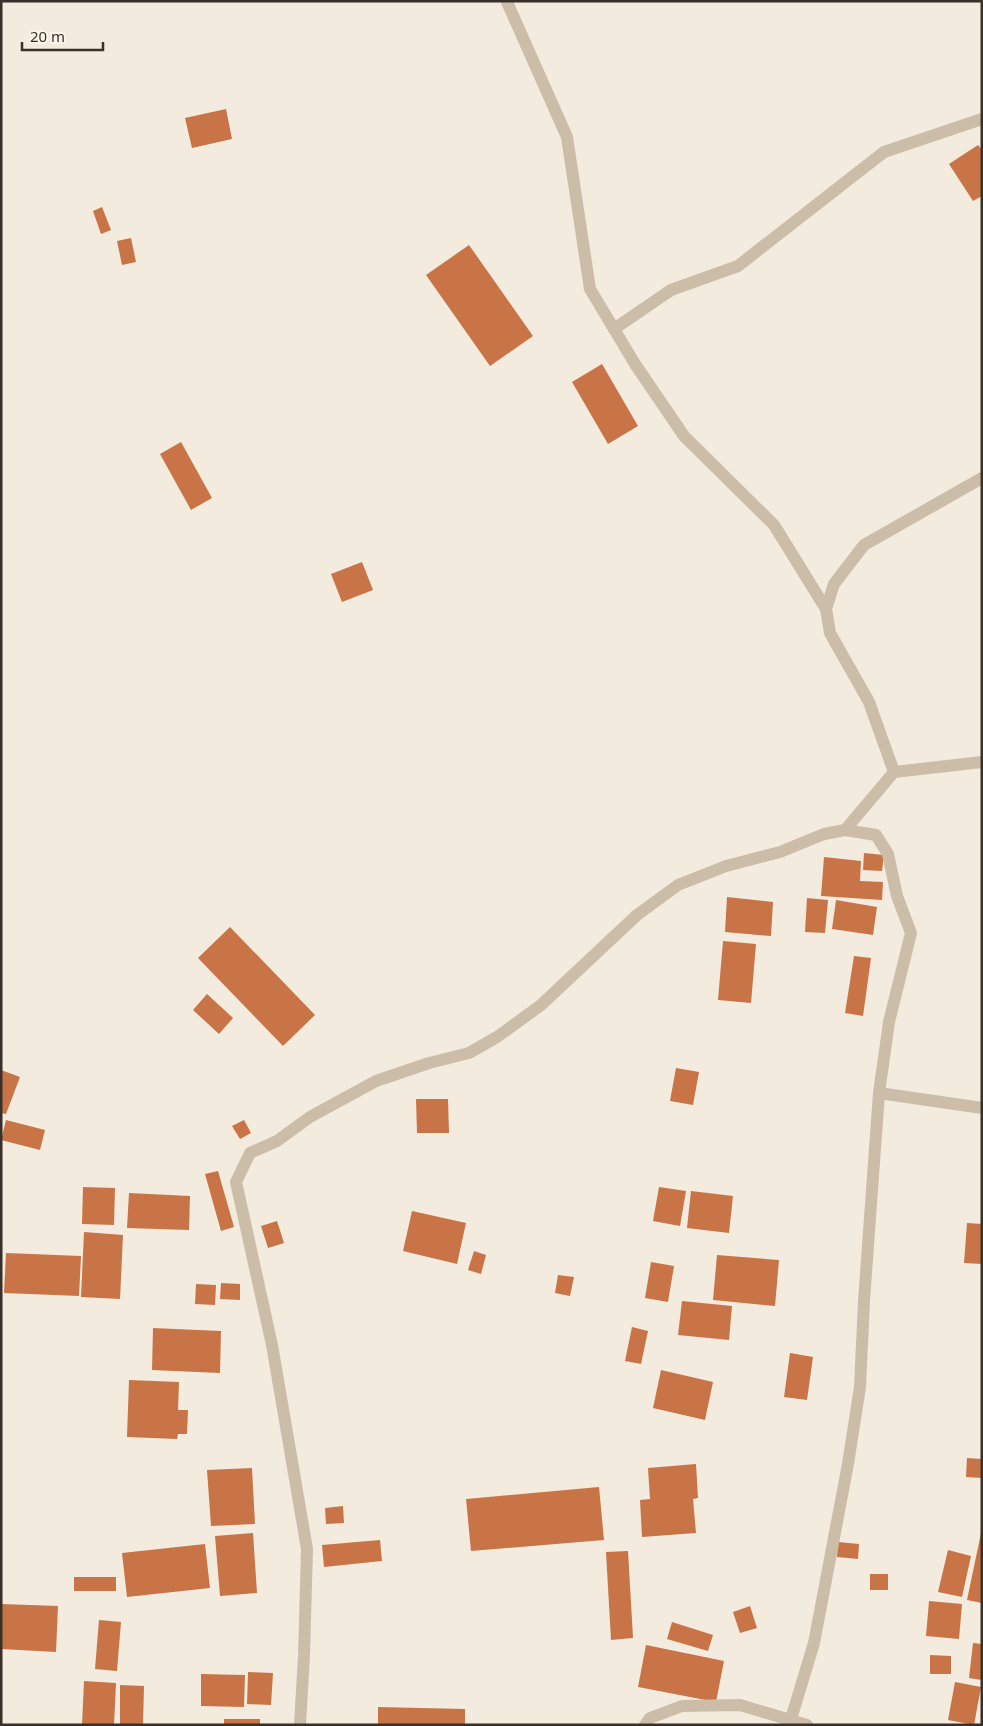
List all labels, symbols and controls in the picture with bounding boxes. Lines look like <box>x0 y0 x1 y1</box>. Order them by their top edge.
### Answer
scale bar <box>22 20 104 52</box>
text: 20 m <box>30 26 65 46</box>

